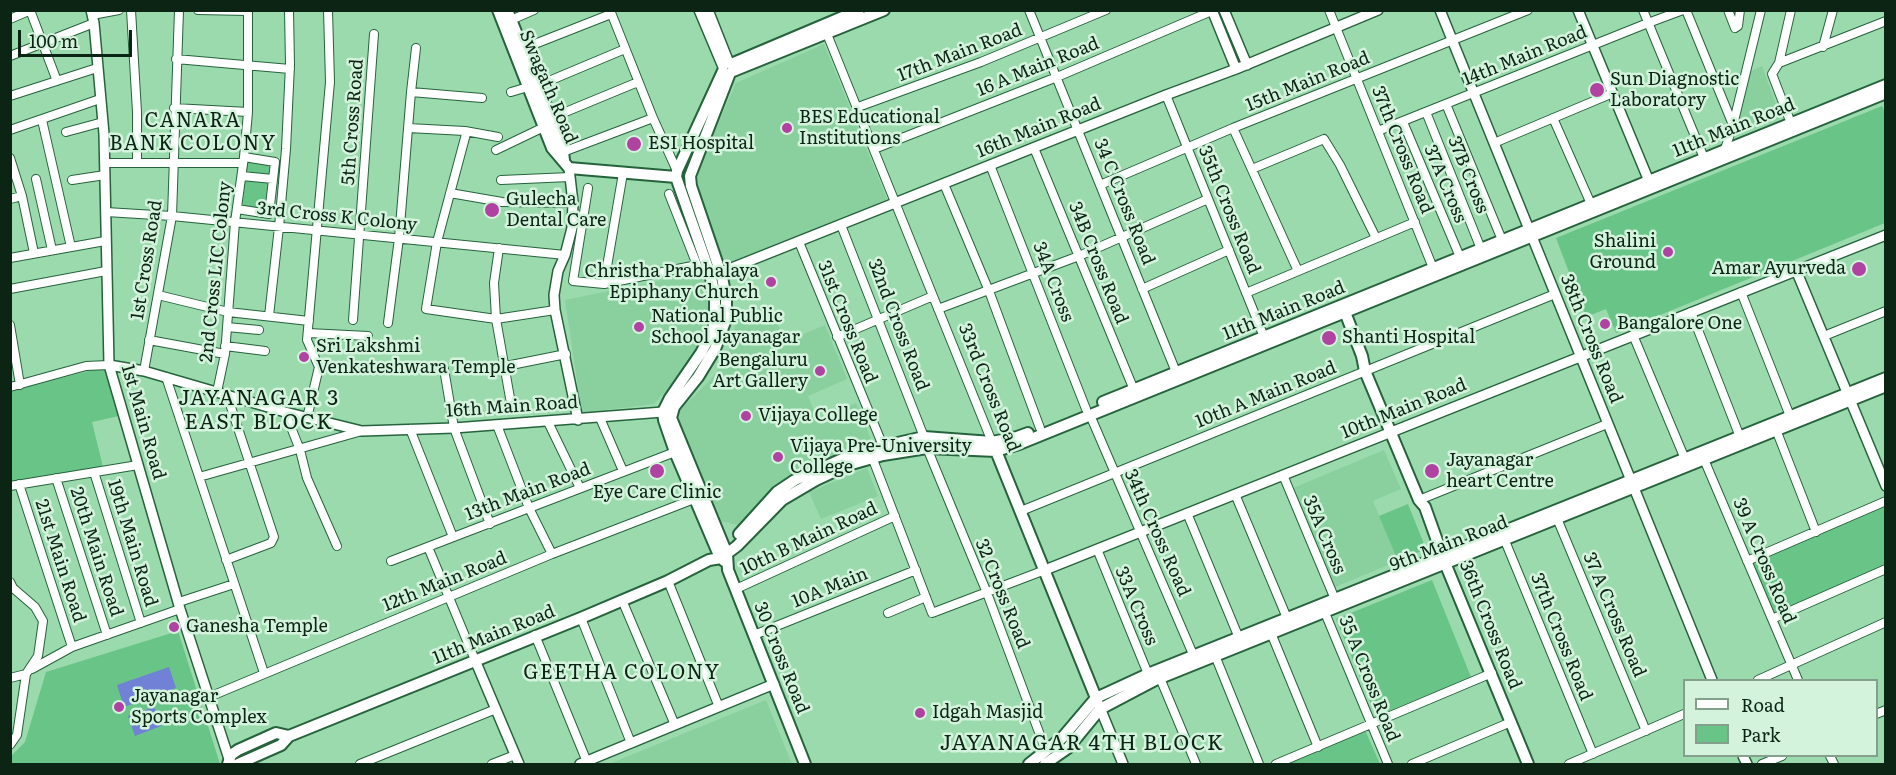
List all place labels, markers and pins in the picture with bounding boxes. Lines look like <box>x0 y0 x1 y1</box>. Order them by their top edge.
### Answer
place label: Sun Diagnostic Laboratory <box>1610 69 1739 112</box>
marker: Sun Diagnostic Laboratory <box>1588 81 1606 99</box>
place label: BES Educational Institutions <box>799 107 940 150</box>
marker: BES Educational Institutions <box>780 121 794 135</box>
place label: ESI Hospital <box>648 133 754 155</box>
marker: ESI Hospital <box>625 135 643 153</box>
place label: Gulecha Dental Care <box>506 189 606 232</box>
marker: Gulecha Dental Care <box>483 201 501 219</box>
place label: Shalini Ground <box>1589 231 1656 274</box>
marker: Shalini Ground <box>1661 245 1675 259</box>
place label: Amar Ayurveda <box>1712 258 1846 280</box>
marker: Amar Ayurveda <box>1850 260 1868 278</box>
place label: Christha Prabhalaya Epiphany Church <box>585 261 759 304</box>
marker: Christha Prabhalaya Epiphany Church <box>764 275 778 289</box>
place label: National Public School Jayanagar <box>651 306 800 348</box>
place label: Bangalore One <box>1617 313 1742 335</box>
marker: Bangalore One <box>1598 317 1612 331</box>
marker: National Public School Jayanagar <box>632 320 646 334</box>
place label: Shanti Hospital <box>1342 327 1475 349</box>
marker: Shanti Hospital <box>1320 329 1338 347</box>
place label: Sri Lakshmi Venkateshwara Temple <box>316 336 515 378</box>
marker: Sri Lakshmi Venkateshwara Temple <box>297 350 311 364</box>
place label: Bengaluru Art Gallery <box>713 350 808 392</box>
marker: Bengaluru Art Gallery <box>813 364 827 378</box>
place label: Vijaya College <box>758 405 878 427</box>
marker: Vijaya College <box>739 409 753 423</box>
place label: Vijaya Pre-University College <box>790 436 972 478</box>
marker: Vijaya Pre-University College <box>771 450 785 464</box>
place label: Jayanagar heart Centre <box>1446 450 1554 492</box>
marker: Eye Care Clinic <box>648 462 666 480</box>
marker: Jayanagar heart Centre <box>1423 462 1441 480</box>
place label: Eye Care Clinic <box>593 482 721 504</box>
place label: Ganesha Temple <box>186 616 328 638</box>
marker: Ganesha Temple <box>167 620 181 634</box>
place label: Jayanagar Sports Complex <box>131 686 267 728</box>
marker: Jayanagar Sports Complex <box>112 700 126 714</box>
place label: Idgah Masjid <box>932 702 1043 724</box>
marker: Idgah Masjid <box>913 706 927 720</box>

